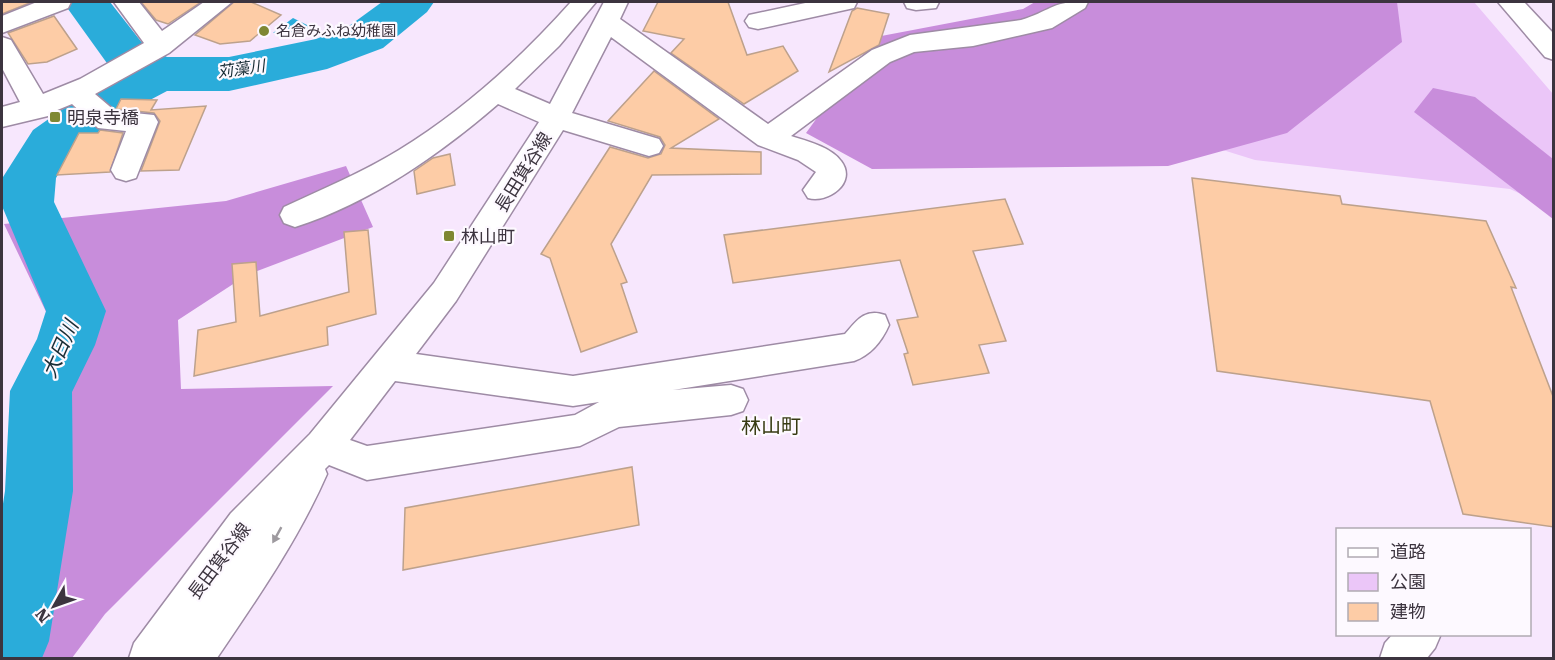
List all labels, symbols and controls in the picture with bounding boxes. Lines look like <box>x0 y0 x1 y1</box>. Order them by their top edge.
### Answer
place label: 名倉みふね幼稚園 <box>276 22 396 40</box>
marker: 名倉みふね幼稚園 <box>257 24 271 38</box>
water label: 苅藻川 <box>216 56 268 82</box>
place label: 明泉寺橋 <box>67 107 139 128</box>
marker: 明泉寺橋 <box>48 110 62 124</box>
street label: 長田箕谷線 <box>490 128 556 216</box>
place label: 林山町 <box>461 226 515 247</box>
marker: 林山町 <box>442 229 456 243</box>
water label: 大日川 <box>37 315 84 381</box>
district label: 林山町 <box>741 414 801 438</box>
street label: 長田箕谷線 <box>184 519 254 603</box>
one-way arrow <box>272 527 282 544</box>
legend <box>1336 528 1531 636</box>
text: 道路 <box>1390 541 1426 562</box>
text: 公園 <box>1390 571 1426 592</box>
north arrow <box>24 576 84 636</box>
text: 建物 <box>1390 601 1426 622</box>
text: N <box>32 604 54 626</box>

